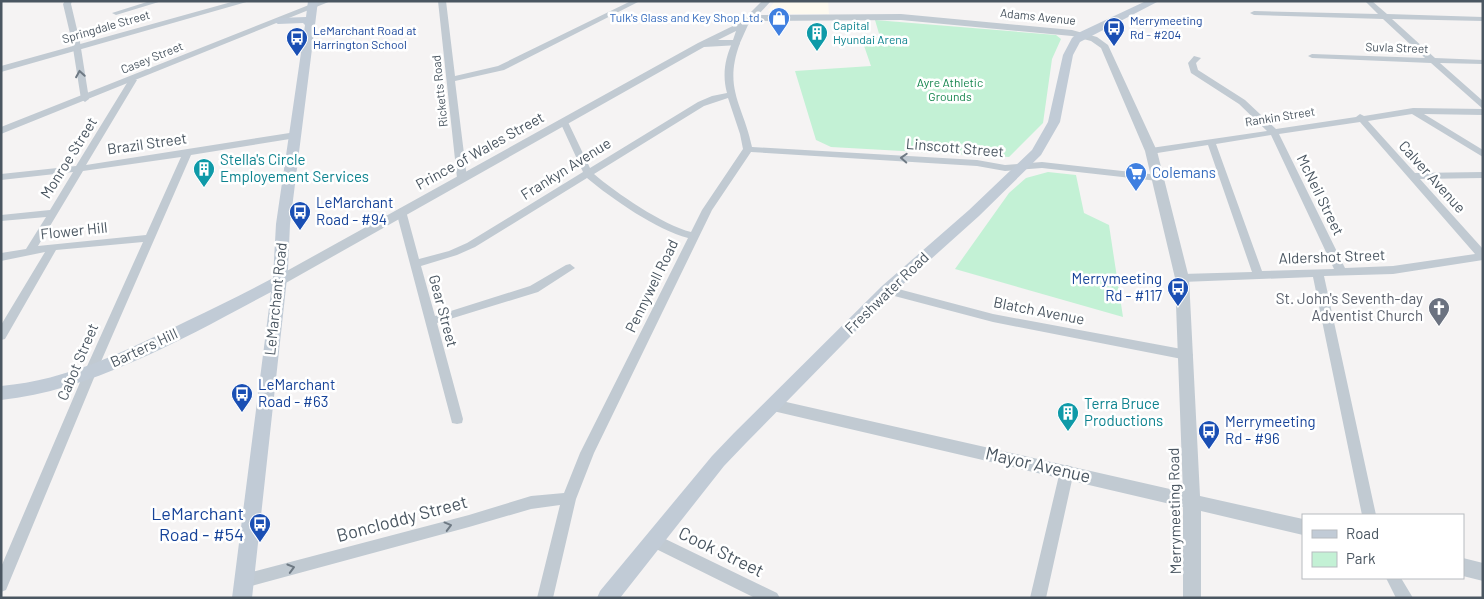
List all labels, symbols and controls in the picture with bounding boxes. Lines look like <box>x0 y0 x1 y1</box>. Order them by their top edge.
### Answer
street label: Adams Avenue <box>1000 5 1077 27</box>
shop icon: Tulk's Glass and Key Shop Ltd. <box>767 6 791 37</box>
street label: Springdale Street <box>60 7 151 45</box>
place label: Tulk's Glass and Key Shop Ltd. <box>610 10 763 24</box>
place label: Merrymeeting Rd - #204 <box>1130 13 1202 41</box>
bus stop icon: Merrymeeting Rd - #204 <box>1102 16 1126 47</box>
place label: Capital Hyundai Arena <box>833 18 908 46</box>
building icon: Capital Hyundai Arena <box>805 21 829 52</box>
place label: LeMarchant Road at Harrington School <box>313 23 417 51</box>
bus stop icon: LeMarchant Road at Harrington School <box>285 26 309 57</box>
street label: Casey Street <box>118 38 185 76</box>
street label: Suvla Street <box>1365 39 1429 55</box>
street label: Ricketts Road <box>428 54 450 128</box>
one-way arrow <box>76 69 86 78</box>
park label: Ayre Athletic Grounds <box>917 75 983 103</box>
street label: Rankin Street <box>1244 104 1316 128</box>
street label: Prince of Wales Street <box>412 107 547 193</box>
street label: Monroe Street <box>36 113 100 201</box>
street label: Brazil Street <box>106 129 188 158</box>
street label: Frankyn Avenue <box>517 133 614 203</box>
street label: Linscott Street <box>905 134 1005 160</box>
street label: Calver Avenue <box>1396 136 1470 216</box>
place label: Stella's Circle Employement Services <box>220 150 369 185</box>
street label: McNeil Street <box>1294 151 1348 238</box>
one-way arrow <box>899 153 907 164</box>
building icon: Stella's Circle Employement Services <box>192 157 216 188</box>
supermarket icon: Colemans <box>1124 161 1148 192</box>
place label: Colemans <box>1152 163 1216 181</box>
place label: LeMarchant Road - #94 <box>316 193 393 228</box>
bus stop icon: LeMarchant Road - #94 <box>288 200 312 231</box>
street label: Flower Hill <box>39 218 108 242</box>
street label: Pennywell Road <box>621 236 681 335</box>
street label: LeMarchant Road <box>260 241 290 356</box>
street label: Aldershot Street <box>1278 245 1386 267</box>
street label: Freshwater Road <box>841 248 932 337</box>
place label: Merrymeeting Rd - #117 <box>1071 269 1162 304</box>
street label: Gear Street <box>426 273 462 349</box>
bus stop icon: Merrymeeting Rd - #117 <box>1166 276 1190 307</box>
place label: St. John's Seventh-day Adventist Church <box>1276 289 1423 324</box>
street label: Blatch Avenue <box>992 292 1086 328</box>
church icon: St. John's Seventh-day Adventist Church <box>1427 296 1451 327</box>
street label: Cabot Street <box>53 320 101 403</box>
street label: Barters Hill <box>107 324 180 370</box>
place label: LeMarchant Road - #63 <box>258 375 335 410</box>
bus stop icon: LeMarchant Road - #63 <box>230 382 254 413</box>
place label: Terra Bruce Productions <box>1084 394 1163 429</box>
building icon: Terra Bruce Productions <box>1056 401 1080 432</box>
place label: Merrymeeting Rd - #96 <box>1225 412 1316 447</box>
bus stop icon: Merrymeeting Rd - #96 <box>1197 419 1221 450</box>
street label: Mayor Avenue <box>984 441 1093 487</box>
street label: Merrymeeting Road <box>1164 448 1184 575</box>
street label: Boncloddy Street <box>334 490 470 546</box>
place label: LeMarchant Road - #54 <box>151 502 244 545</box>
bus stop icon: LeMarchant Road - #54 <box>248 512 272 543</box>
legend <box>1302 514 1464 579</box>
one-way arrow <box>444 521 453 532</box>
street label: Cook Street <box>675 521 768 581</box>
text: Road <box>1346 524 1379 542</box>
text: Park <box>1346 549 1376 567</box>
one-way arrow <box>286 563 295 573</box>

